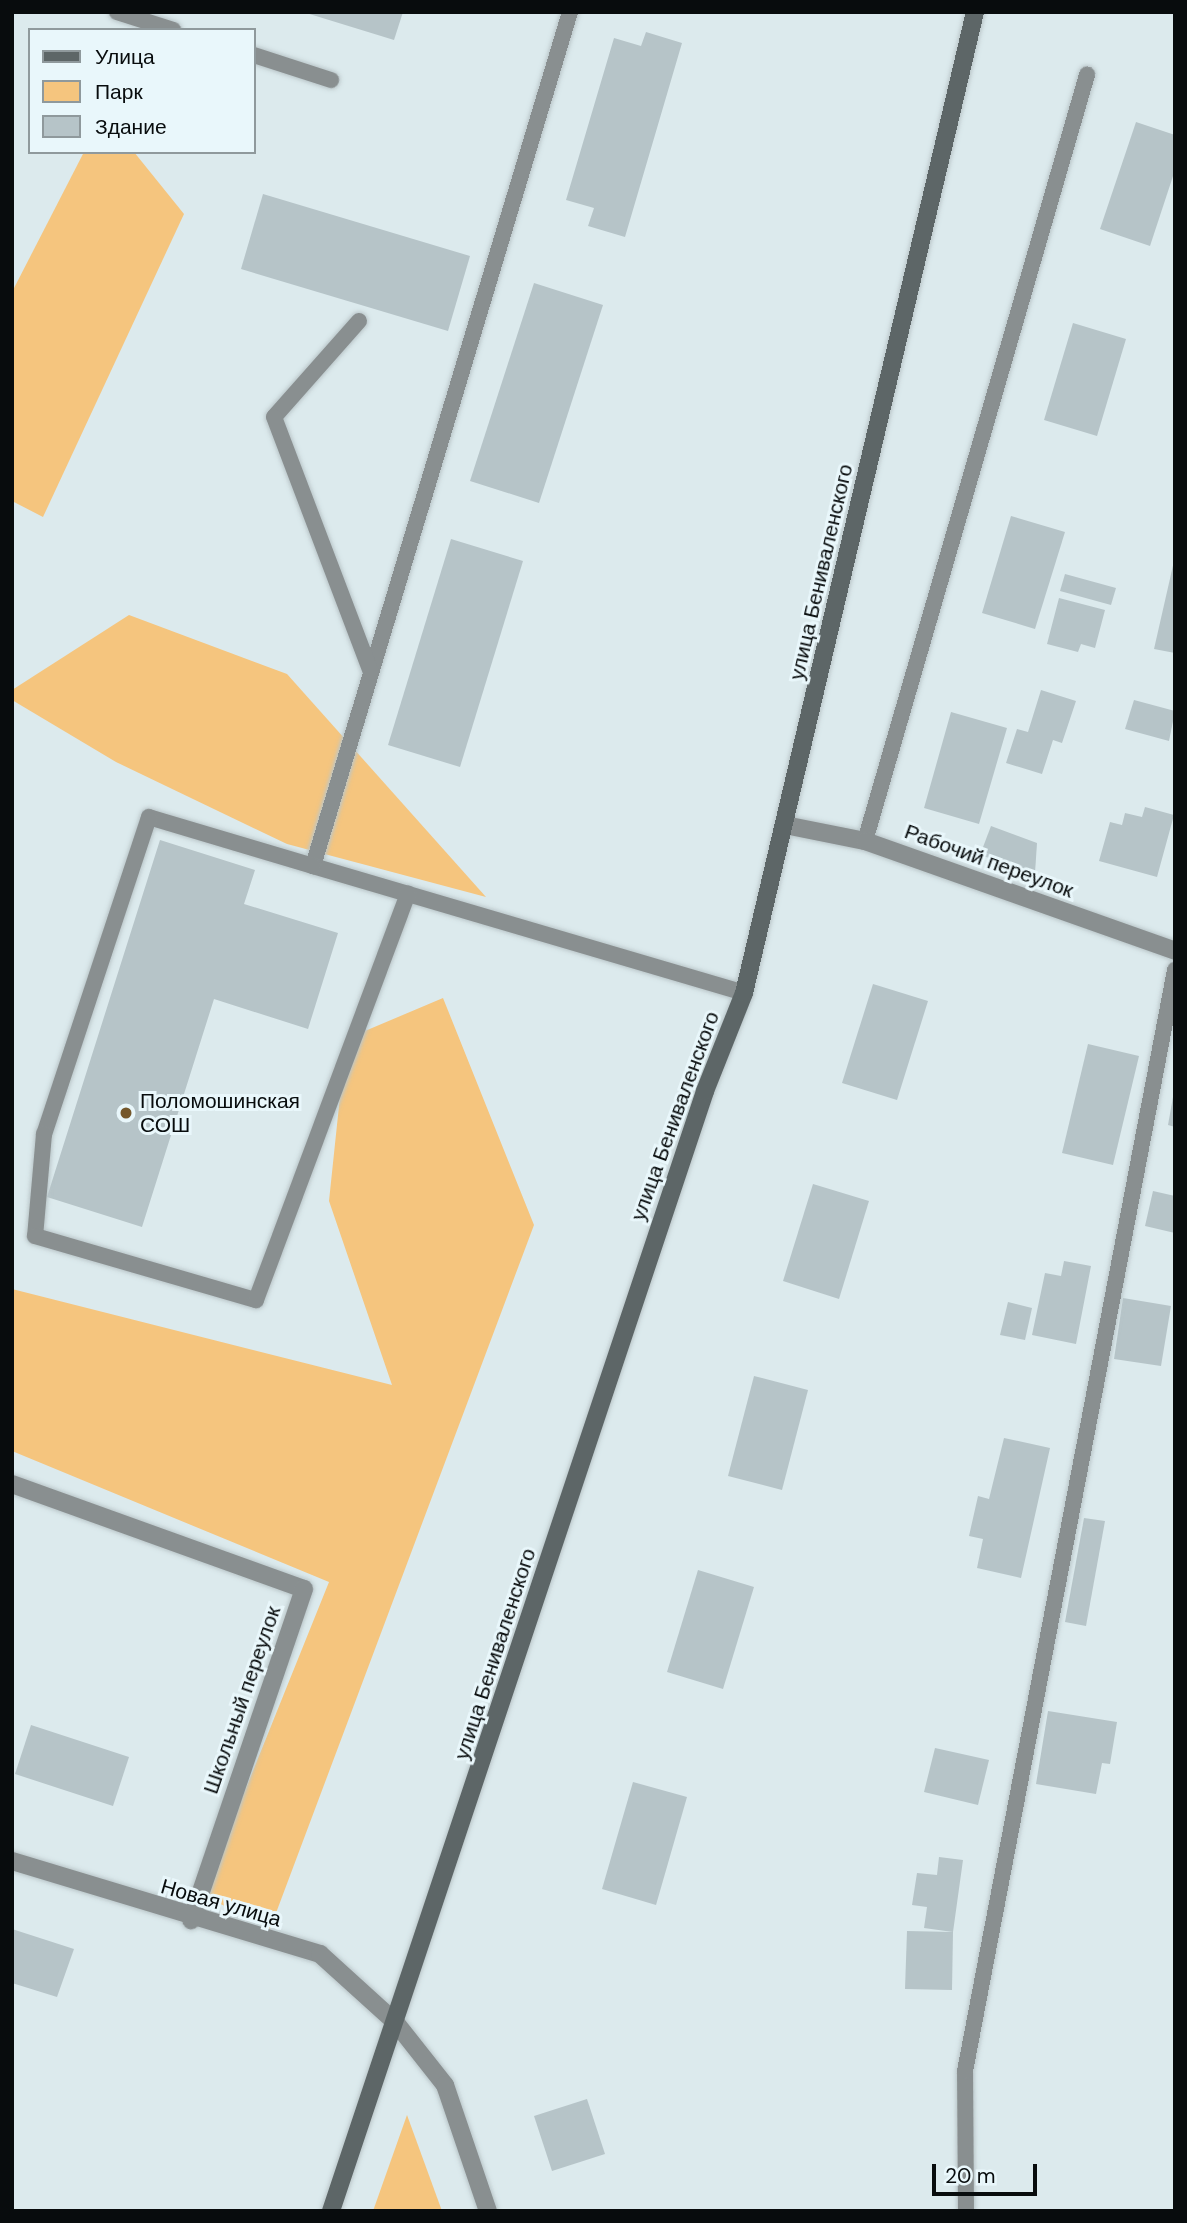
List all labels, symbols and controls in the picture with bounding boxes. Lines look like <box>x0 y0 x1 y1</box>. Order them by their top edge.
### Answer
legend <box>28 28 256 154</box>
text: Улица <box>95 43 155 71</box>
text: Парк <box>95 78 143 106</box>
text: Здание <box>95 113 167 141</box>
street label: улица Бениваленского <box>784 462 858 682</box>
street label: Рабочий переулок <box>901 819 1077 903</box>
street label: улица Бениваленского <box>625 1008 725 1224</box>
place label: Поломошинская СОШ <box>140 1088 300 1138</box>
marker: Поломошинская СОШ <box>118 1105 134 1121</box>
street label: улица Бениваленского <box>449 1545 541 1763</box>
street label: Школьный переулок <box>198 1603 286 1797</box>
street label: Новая улица <box>158 1874 284 1932</box>
scale bar <box>935 2150 1040 2194</box>
text: 20 m <box>945 2162 996 2190</box>

